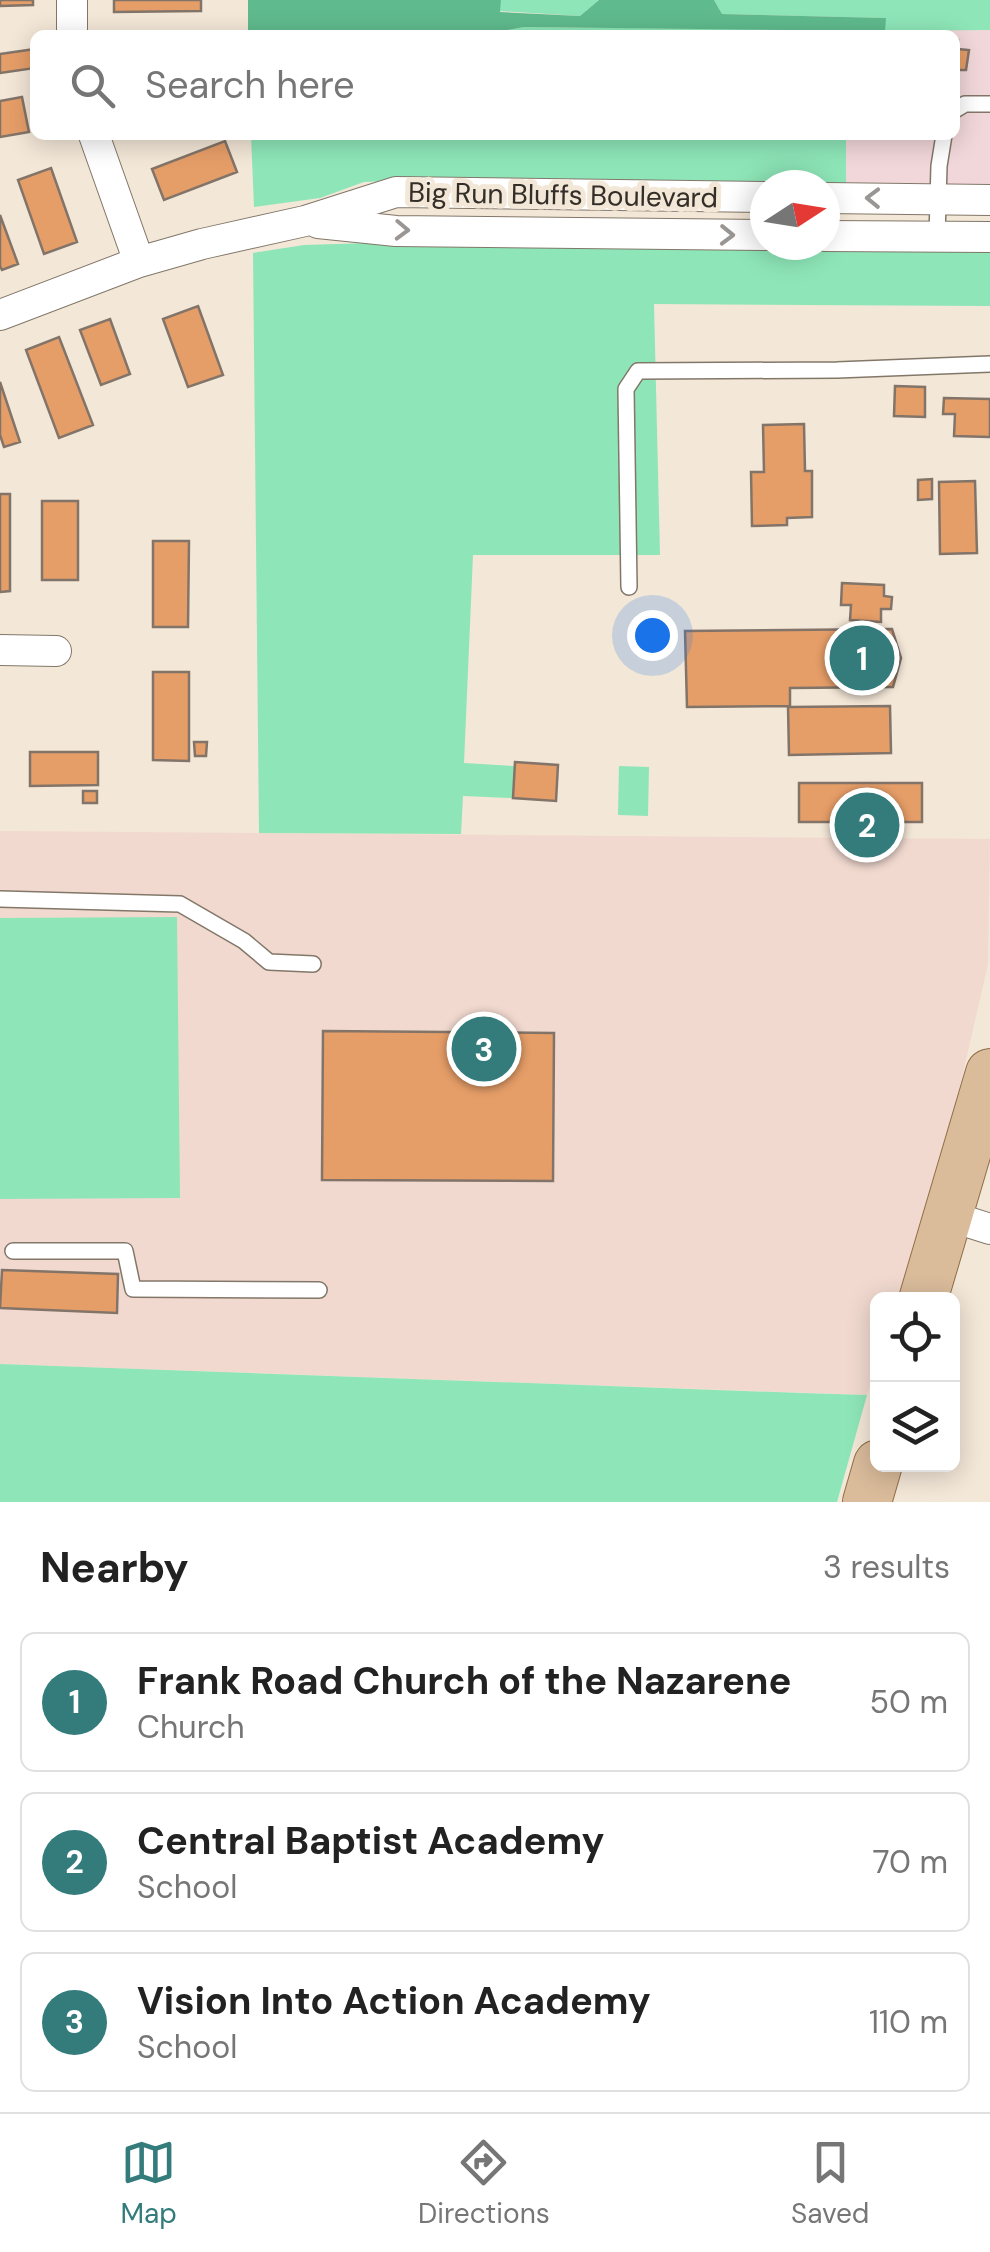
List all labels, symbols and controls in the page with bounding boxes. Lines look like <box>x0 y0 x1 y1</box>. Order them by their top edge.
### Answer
search box <box>30 30 960 140</box>
icon: search <box>65 58 120 113</box>
text: Search here <box>145 60 355 110</box>
north arrow <box>750 170 840 260</box>
street label: Big Run Bluffs Boulevard <box>408 174 718 216</box>
one-way arrow <box>864 188 880 209</box>
one-way arrow <box>395 220 411 241</box>
one-way arrow <box>720 224 736 245</box>
your location <box>627 610 678 661</box>
pin: 1 <box>830 620 894 696</box>
pin: 2 <box>834 788 900 862</box>
pin: 3 <box>452 1012 516 1086</box>
map controls <box>870 1292 960 1472</box>
button: locate <box>870 1292 960 1382</box>
button: layers <box>870 1382 960 1472</box>
text: Nearby <box>40 1540 189 1595</box>
text: 3 results <box>823 1546 950 1588</box>
text: Frank Road Church of the Nazarene <box>137 1656 791 1706</box>
text: 1 <box>69 1681 80 1723</box>
text: 50 m <box>870 1681 948 1723</box>
text: Church <box>137 1706 245 1748</box>
text: Central Baptist Academy <box>137 1816 604 1866</box>
text: 2 <box>65 1841 84 1883</box>
text: 70 m <box>872 1841 948 1883</box>
text: School <box>137 1866 237 1908</box>
text: Vision Into Action Academy <box>137 1976 651 2026</box>
text: 3 <box>65 2001 84 2043</box>
text: 110 m <box>869 2001 948 2043</box>
text: School <box>137 2026 237 2068</box>
tab: Map <box>121 2135 177 2232</box>
tab: Directions <box>418 2135 550 2232</box>
tab: Saved <box>791 2135 869 2232</box>

